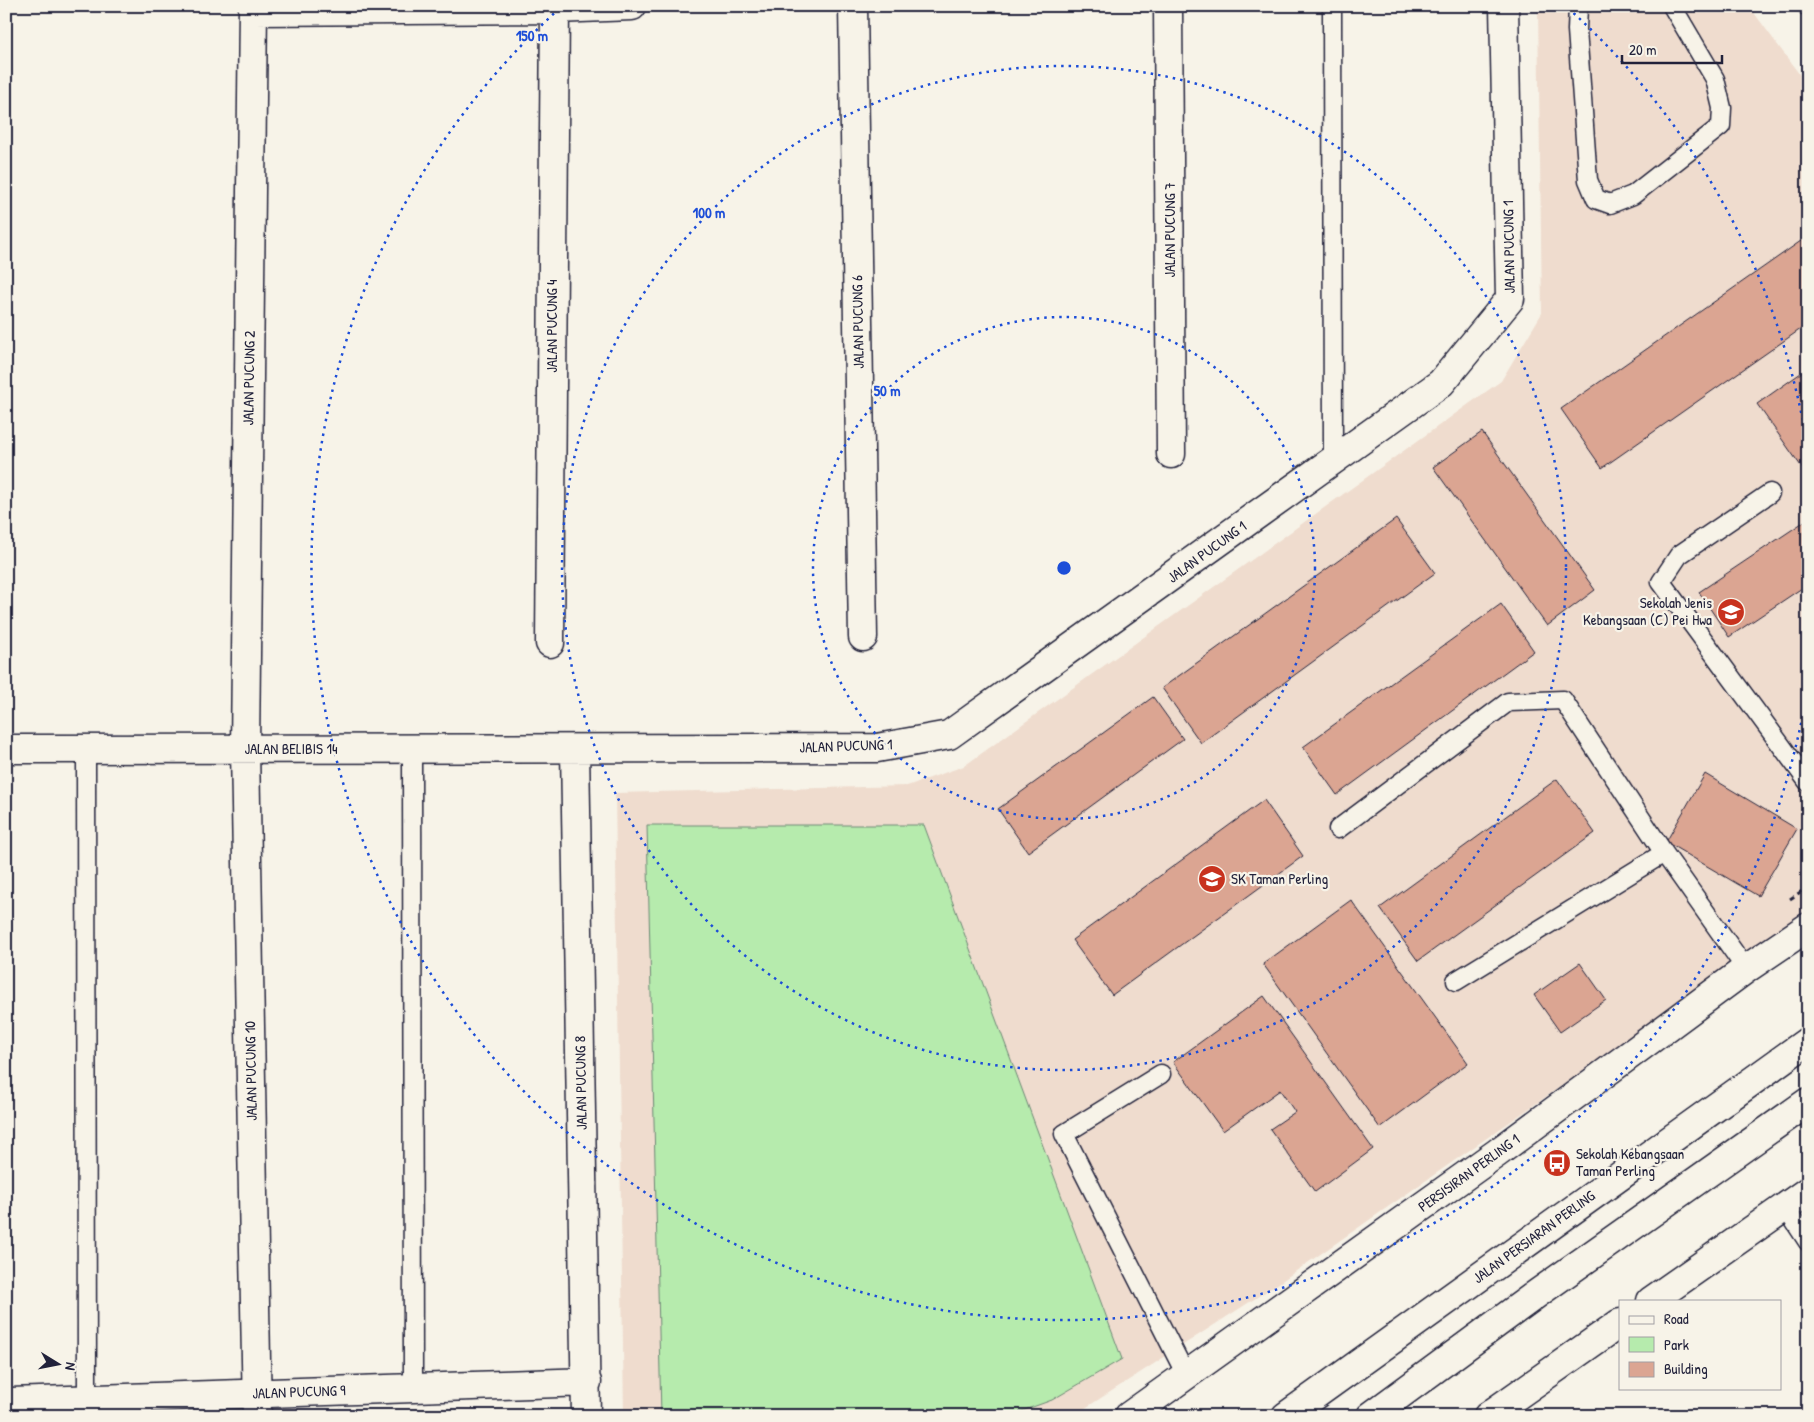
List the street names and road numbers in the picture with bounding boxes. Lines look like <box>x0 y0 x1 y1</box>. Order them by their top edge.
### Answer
street label: JALAN PUCUNG 7 <box>1159 182 1180 278</box>
street label: JALAN PUCUNG 1 <box>1497 200 1520 294</box>
street label: JALAN PUCUNG 6 <box>846 275 869 369</box>
street label: JALAN PUCUNG 4 <box>541 279 562 373</box>
street label: JALAN PUCUNG 2 <box>237 330 260 426</box>
street label: JALAN PUCUNG 1 <box>1163 516 1251 587</box>
street label: JALAN PUCUNG 1 <box>799 733 893 758</box>
street label: JALAN BELIBIS 14 <box>244 738 338 759</box>
street label: JALAN PUCUNG 10 <box>239 1021 262 1121</box>
street label: JALAN PUCUNG 8 <box>569 1036 592 1130</box>
street label: PERSISIRAN PERLING 1 <box>1414 1129 1524 1217</box>
street label: JALAN PERSIARAN PERLING <box>1468 1185 1600 1288</box>
street label: JALAN PUCUNG 9 <box>252 1379 346 1404</box>

